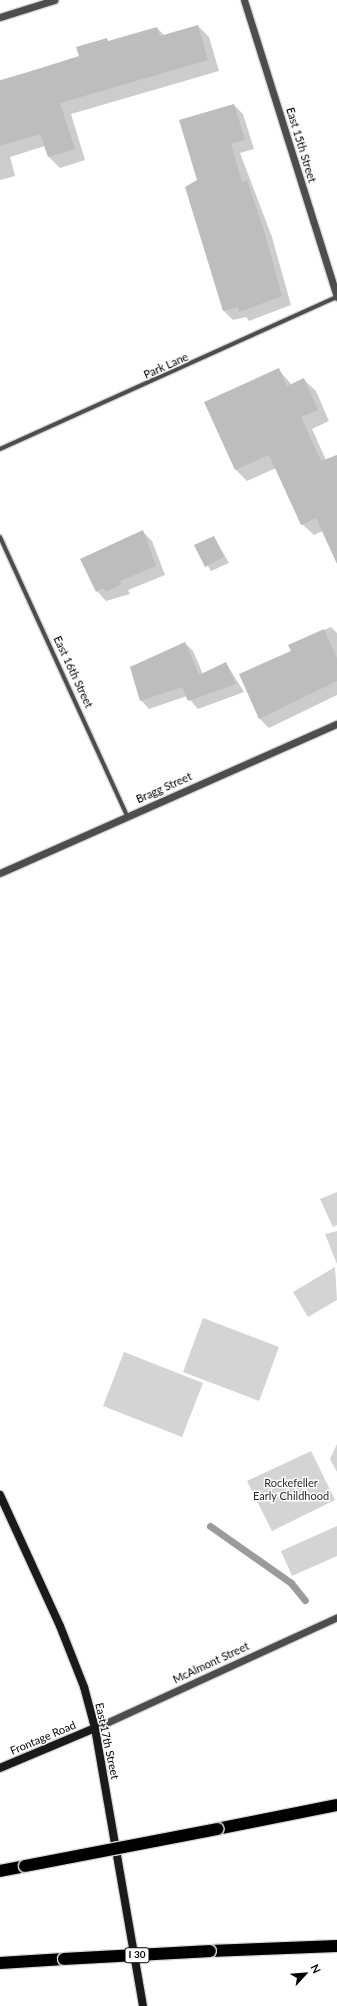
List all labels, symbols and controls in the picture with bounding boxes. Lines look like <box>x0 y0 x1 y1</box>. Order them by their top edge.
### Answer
street label: East 15th Street <box>283 106 319 184</box>
street label: Park Lane <box>142 350 190 382</box>
street label: East 16th Street <box>51 634 95 710</box>
street label: Bragg Street <box>134 770 194 806</box>
park label: Rockefeller Early Childhood <box>253 1477 329 1503</box>
street label: McAlmont Street <box>171 1640 251 1686</box>
street label: East 17th Street <box>92 1702 122 1780</box>
street label: Frontage Road <box>8 1718 78 1758</box>
road number: I 30 <box>124 1947 150 1963</box>
north arrow <box>285 1954 325 1994</box>
text: N <box>309 1962 324 1975</box>

